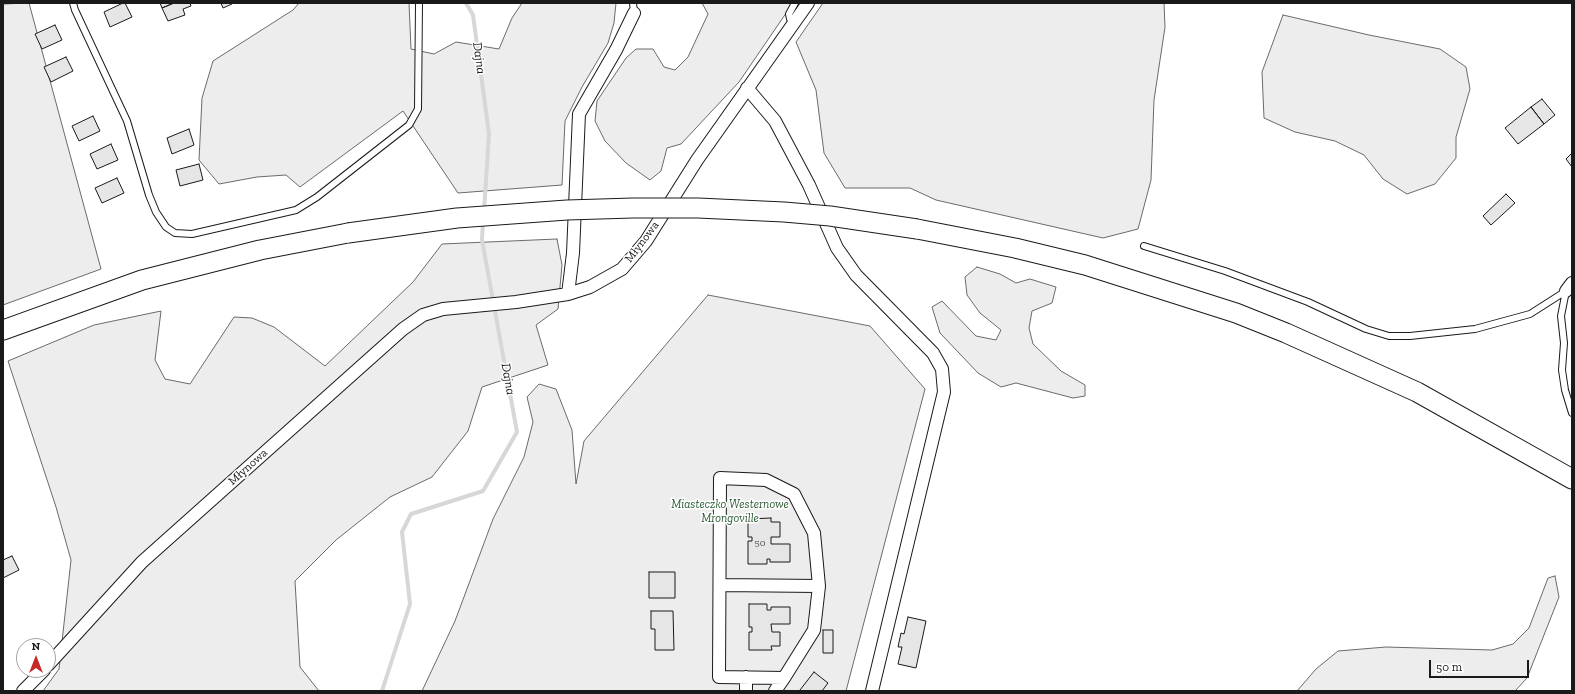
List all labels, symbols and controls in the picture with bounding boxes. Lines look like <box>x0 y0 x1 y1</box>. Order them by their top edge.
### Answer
water label: Dajna <box>469 41 489 75</box>
street label: Młynowa <box>622 219 662 265</box>
water label: Dajna <box>498 362 518 396</box>
street label: Młynowa <box>225 446 271 488</box>
park label: Miasteczko Westernowe Mrongoville <box>671 498 789 526</box>
house number: 50 <box>755 537 765 549</box>
north arrow <box>16 638 56 678</box>
text: N <box>32 640 40 653</box>
scale bar <box>1431 652 1531 678</box>
text: 50 m <box>1436 660 1462 674</box>

